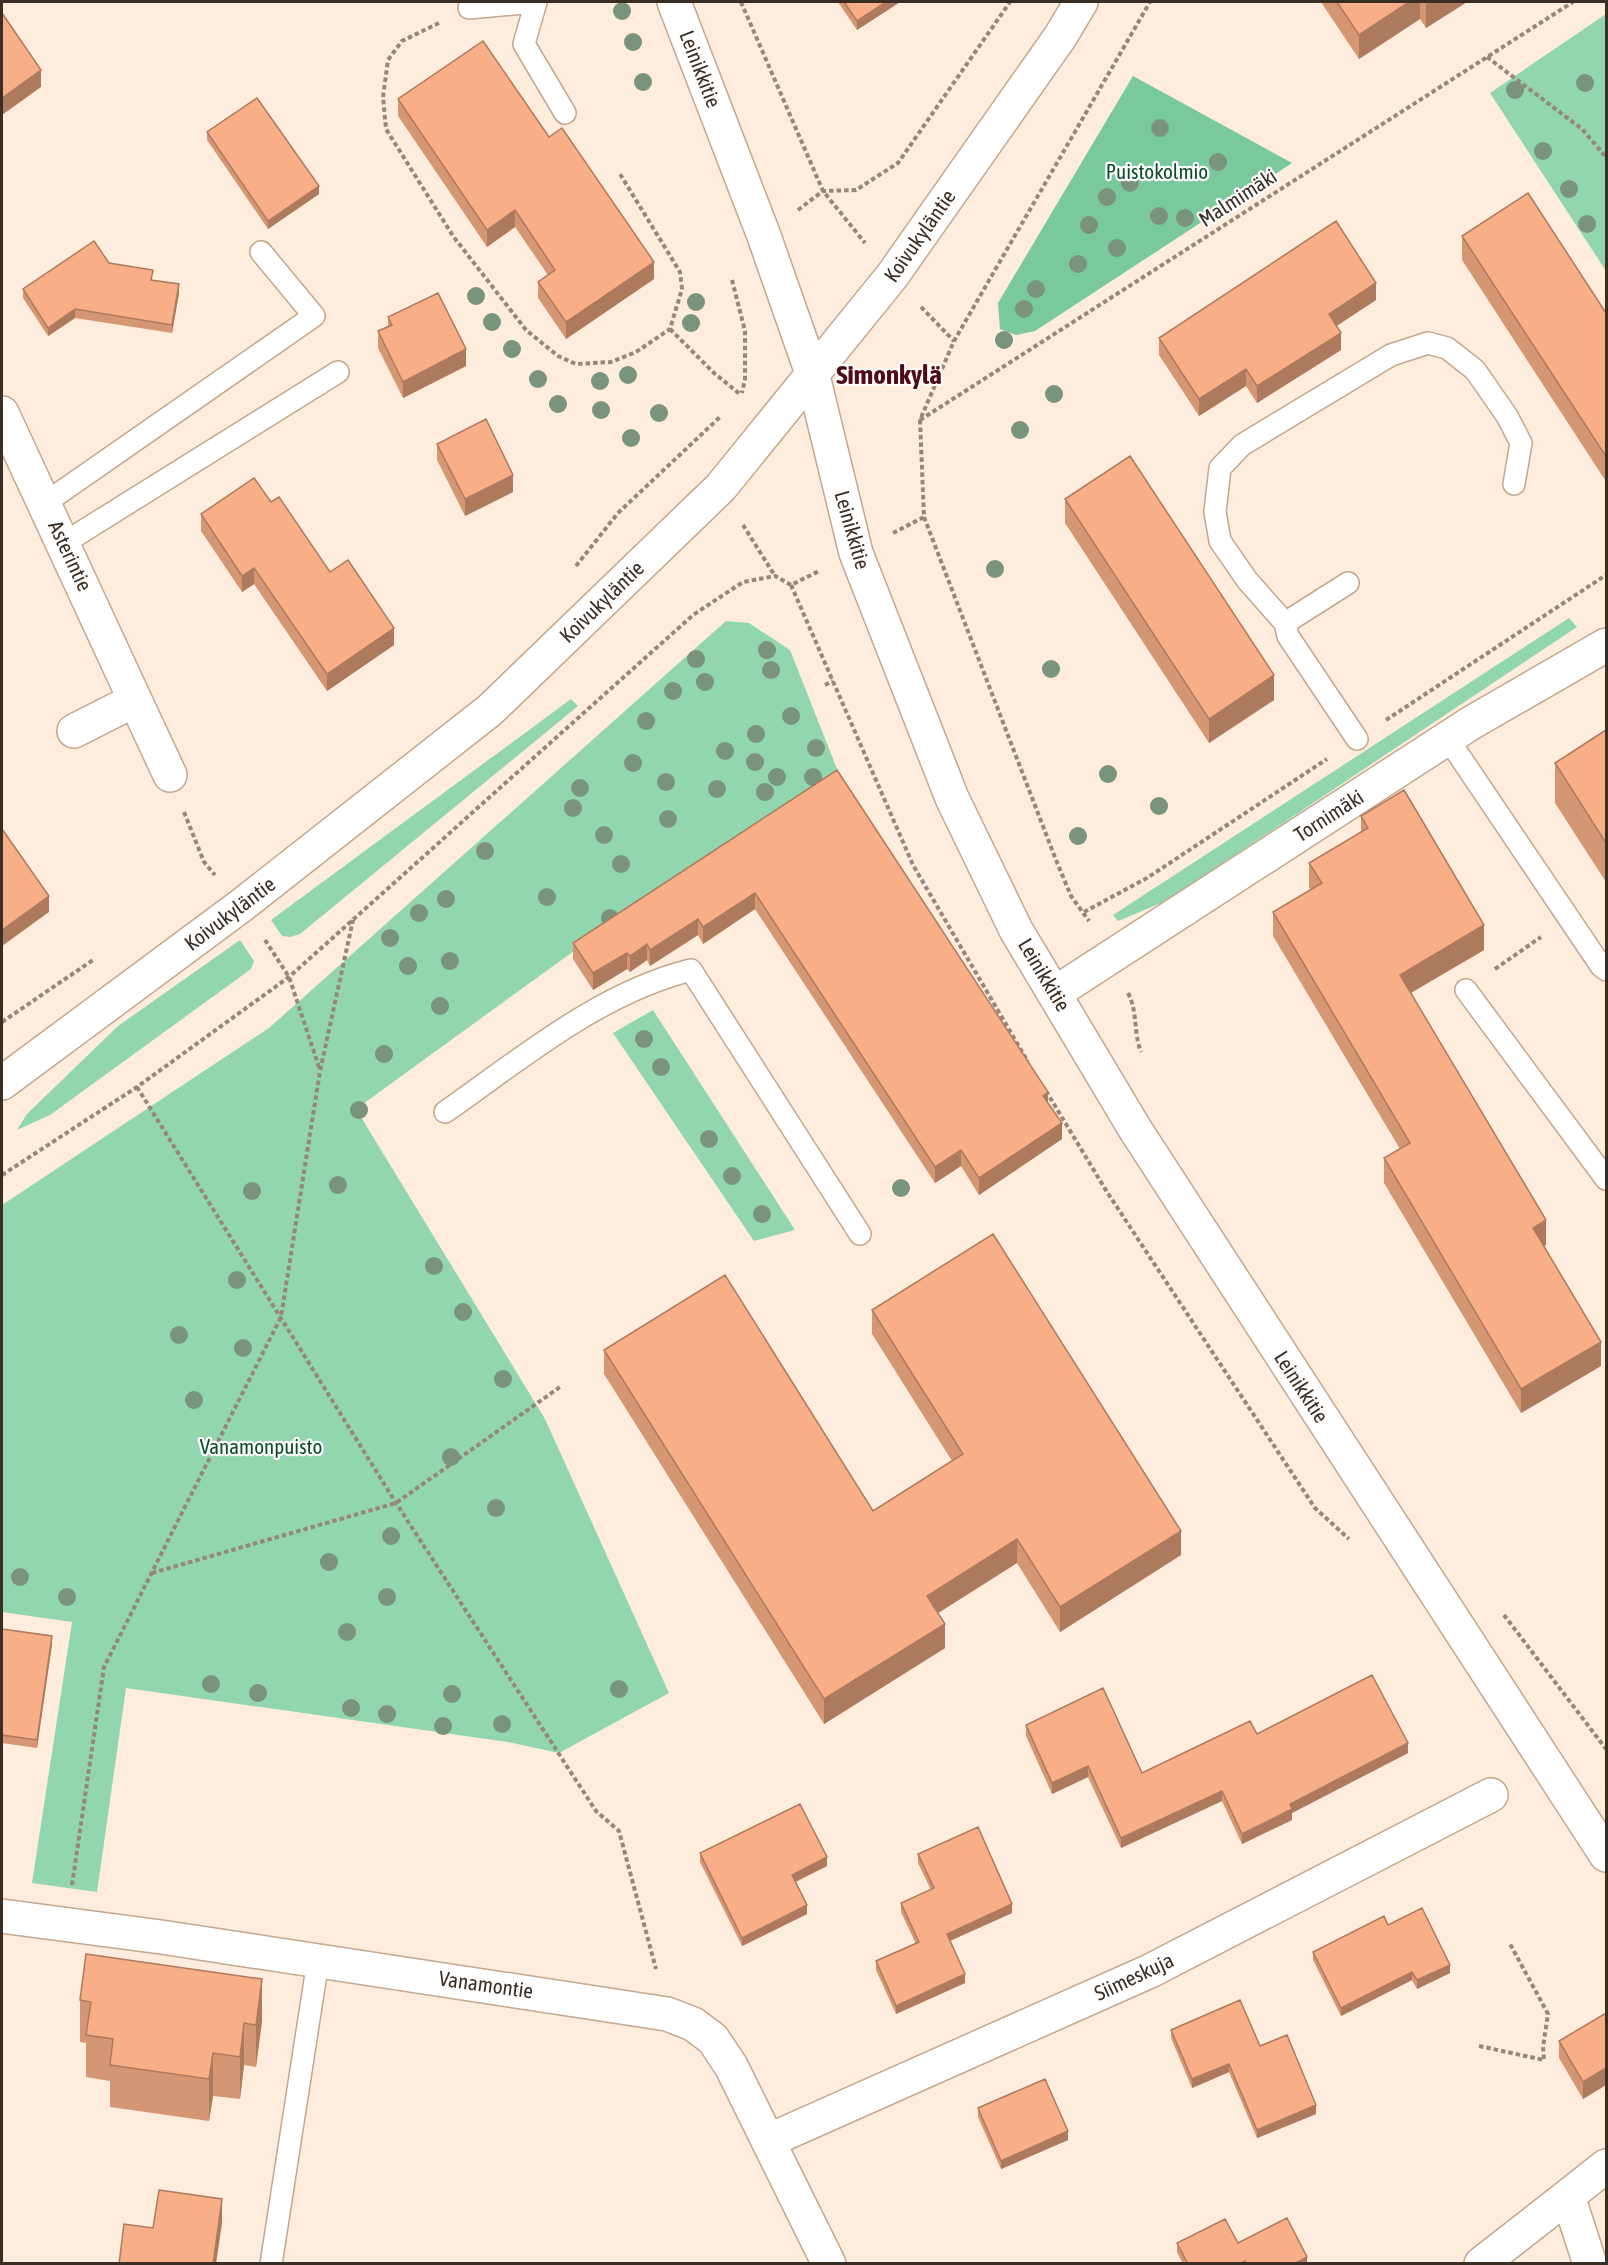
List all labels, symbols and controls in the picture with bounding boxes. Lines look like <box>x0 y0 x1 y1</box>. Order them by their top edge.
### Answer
street label: Leinikkitie <box>675 27 727 111</box>
park label: Puistokolmio <box>1106 159 1208 183</box>
street label: Malmimäki <box>1194 163 1281 231</box>
street label: Koivukyläntie <box>879 185 960 286</box>
district label: Simonkylä <box>836 359 942 390</box>
street label: Leinikkitie <box>830 488 876 572</box>
street label: Asterintie <box>44 517 98 595</box>
street label: Koivukyläntie <box>554 555 648 647</box>
street label: Tornimäki <box>1289 784 1367 846</box>
street label: Koivukyläntie <box>179 871 279 955</box>
street label: Leinikkitie <box>1014 934 1076 1015</box>
street label: Leinikkitie <box>1270 1346 1334 1427</box>
park label: Vanamonpuisto <box>200 1434 322 1458</box>
street label: Siimeskuja <box>1090 1947 1177 2005</box>
street label: Vanamontie <box>437 1966 535 2003</box>

